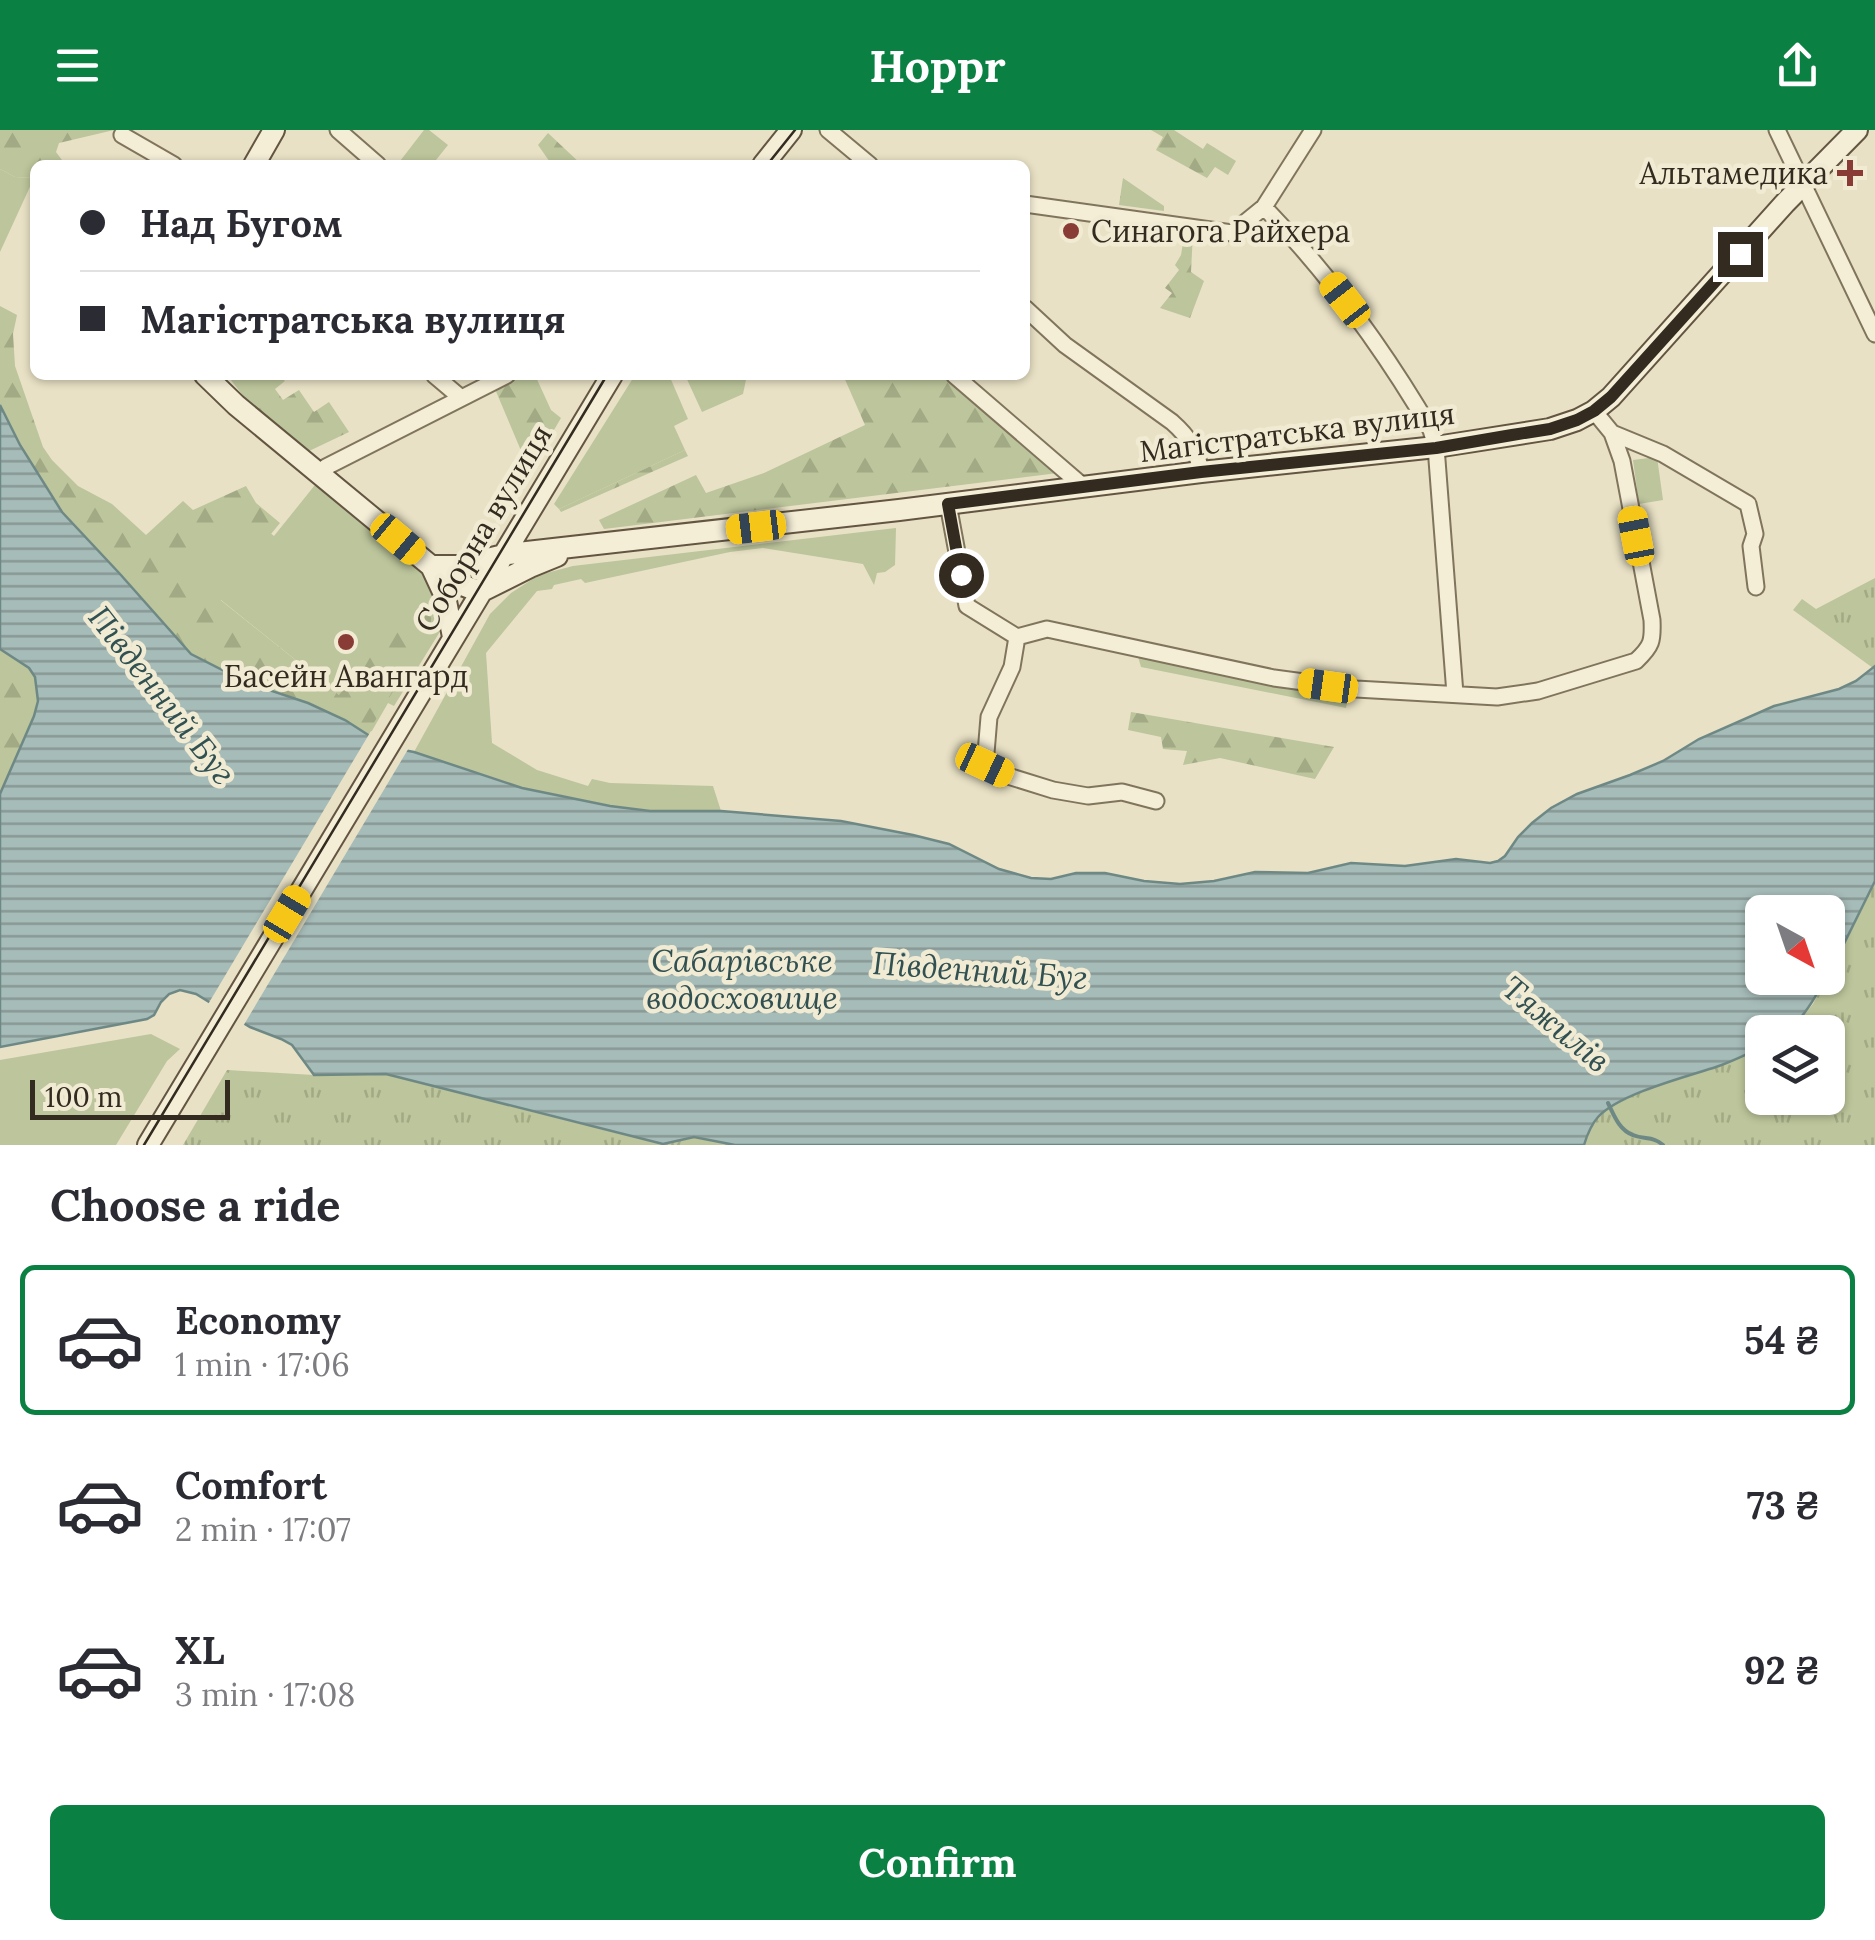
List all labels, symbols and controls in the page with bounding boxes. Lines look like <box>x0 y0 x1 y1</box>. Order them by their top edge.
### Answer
text: Hoppr <box>869 37 1006 94</box>
icon: menu <box>50 38 105 93</box>
icon: share <box>1770 38 1825 93</box>
place label: Альтамедика <box>1638 154 1828 192</box>
marker: Альтамедика <box>1837 160 1863 186</box>
text: Над Бугом <box>140 199 342 247</box>
place label: Синагога Райхера <box>1091 212 1350 250</box>
marker: Синагога Райхера <box>1060 220 1082 242</box>
route end <box>1718 232 1763 277</box>
car <box>1315 267 1375 333</box>
text: Магістратська вулиця <box>140 295 566 343</box>
street label: Магістратська вулиця <box>1137 394 1457 471</box>
street label: Соборна вулиця <box>406 417 561 639</box>
car <box>1616 504 1656 568</box>
car <box>365 508 431 570</box>
car <box>724 508 788 546</box>
route start <box>939 553 984 598</box>
water label: Південний Буг <box>80 598 244 792</box>
marker: Басейн Авангард <box>335 631 357 653</box>
place label: Басейн Авангард <box>224 657 468 695</box>
car <box>1296 667 1360 705</box>
car <box>951 739 1019 791</box>
car <box>259 881 315 947</box>
north arrow <box>1745 895 1845 995</box>
map controls <box>1745 895 1845 1115</box>
water label: Сабарівське водосховище <box>646 940 838 1018</box>
water label: Південний Буг <box>871 942 1089 998</box>
water label: Тяжилів <box>1494 967 1618 1081</box>
button: layers <box>1745 1015 1845 1115</box>
scale bar <box>30 1075 230 1120</box>
text: 100 m <box>45 1079 122 1115</box>
text: Choose a ride <box>50 1176 340 1233</box>
icon: car <box>55 1295 145 1385</box>
text: Economy <box>175 1296 341 1344</box>
text: 54 ₴ <box>1744 1316 1820 1364</box>
text: 1 min · 17:06 <box>175 1344 350 1385</box>
icon: car <box>55 1460 145 1550</box>
text: Comfort <box>175 1461 327 1509</box>
text: 73 ₴ <box>1747 1481 1820 1529</box>
text: 2 min · 17:07 <box>175 1509 351 1550</box>
icon: car <box>55 1625 145 1715</box>
text: XL <box>175 1626 225 1674</box>
text: 92 ₴ <box>1744 1646 1820 1694</box>
text: 3 min · 17:08 <box>175 1674 355 1715</box>
button: Confirm <box>50 1805 1825 1920</box>

